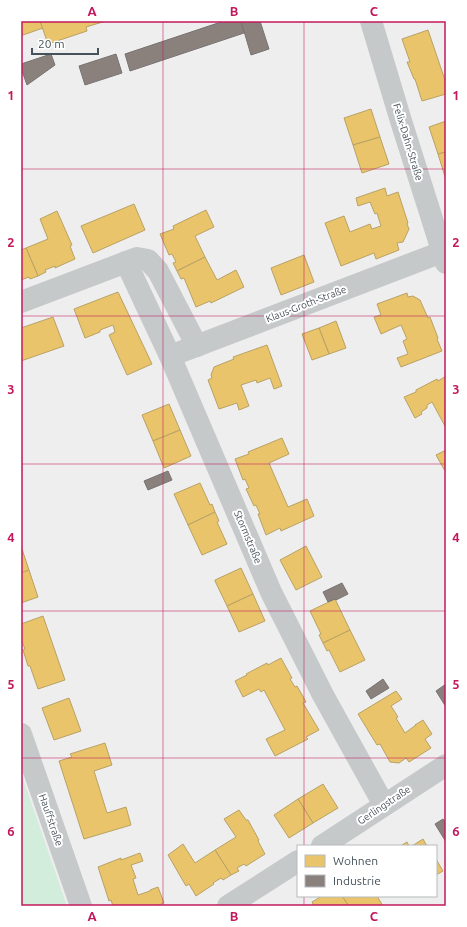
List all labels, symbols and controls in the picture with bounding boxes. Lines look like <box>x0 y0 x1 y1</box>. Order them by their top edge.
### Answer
text: A <box>87 4 97 18</box>
text: B <box>230 4 239 18</box>
text: C <box>370 4 379 18</box>
scale bar <box>32 30 98 56</box>
text: 20 m <box>38 37 65 50</box>
text: 1 <box>7 88 15 102</box>
text: 1 <box>452 88 460 102</box>
street label: Felix-Dahn-Straße <box>391 102 425 182</box>
text: 2 <box>7 235 15 249</box>
text: 2 <box>452 235 460 249</box>
street label: Klaus-Groth-Straße <box>264 284 348 324</box>
text: 3 <box>7 382 15 396</box>
text: 3 <box>452 382 460 396</box>
street label: Stormstraße <box>232 509 264 565</box>
text: 4 <box>7 530 15 544</box>
text: 4 <box>452 530 460 544</box>
text: 5 <box>7 677 15 691</box>
text: 5 <box>452 677 460 691</box>
street label: Gerlingstraße <box>356 783 412 827</box>
street label: Hauffstraße <box>37 793 65 847</box>
text: 6 <box>7 824 15 838</box>
text: 6 <box>452 824 460 838</box>
legend <box>297 845 437 897</box>
text: Wohnen <box>333 854 378 867</box>
text: Industrie <box>333 874 381 887</box>
text: A <box>87 909 97 923</box>
text: B <box>230 909 239 923</box>
text: C <box>370 909 379 923</box>

